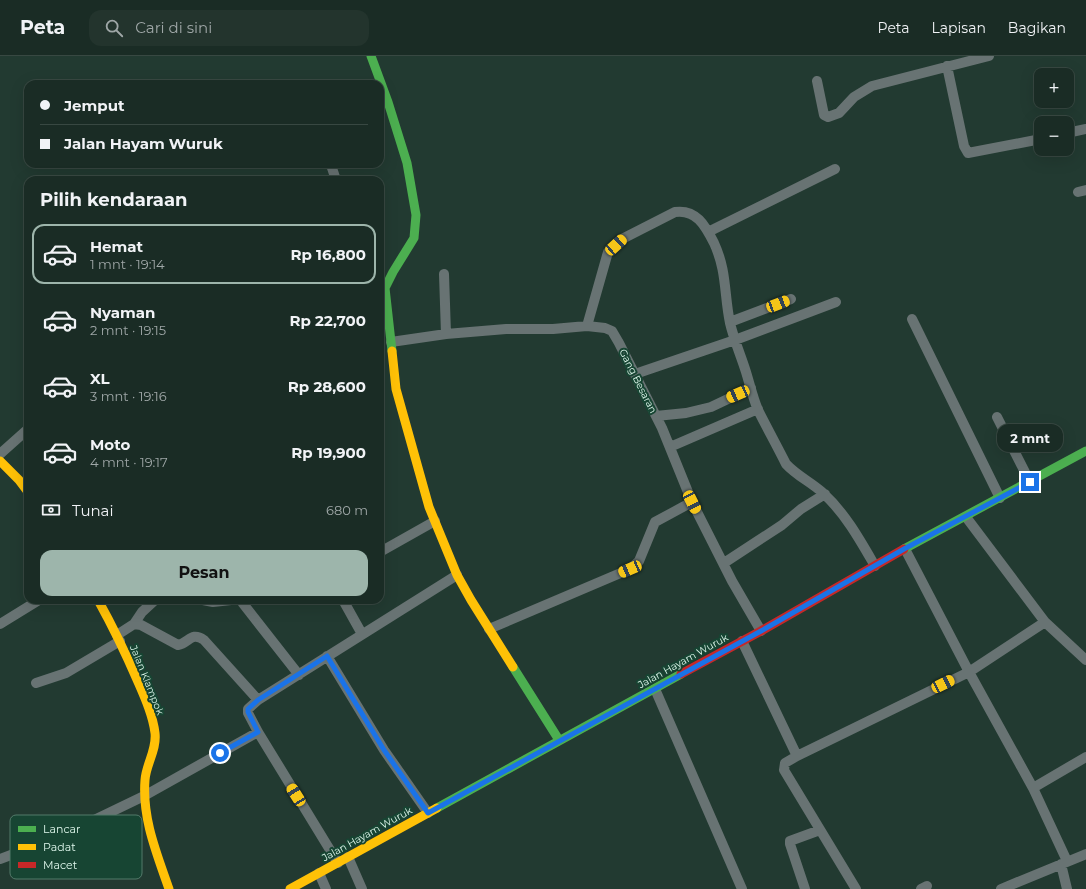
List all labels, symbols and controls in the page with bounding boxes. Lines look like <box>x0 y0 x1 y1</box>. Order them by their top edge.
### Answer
search box <box>89 10 369 46</box>
text: Peta <box>20 16 65 39</box>
icon: search <box>103 17 125 39</box>
text: Cari di sini <box>135 18 212 37</box>
text: Peta <box>878 19 910 37</box>
text: Lapisan <box>932 19 986 37</box>
text: Bagikan <box>1008 19 1066 37</box>
map controls <box>1034 68 1074 156</box>
button: + <box>1034 68 1074 108</box>
text: Jemput <box>64 96 125 115</box>
button: − <box>1034 116 1074 156</box>
text: Jalan Hayam Wuruk <box>64 134 223 153</box>
text: Pilih kendaraan <box>40 189 187 211</box>
car <box>603 233 629 257</box>
icon: car <box>42 236 78 272</box>
text: Hemat <box>90 237 143 256</box>
text: Rp 16,800 <box>290 245 366 264</box>
text: 1 mnt · 19:14 <box>90 256 165 272</box>
car <box>765 294 791 314</box>
icon: car <box>42 302 78 338</box>
text: Nyaman <box>90 303 155 322</box>
text: Rp 22,700 <box>289 311 366 330</box>
text: 2 mnt · 19:15 <box>90 322 166 338</box>
street label: Gang Besaran <box>616 347 660 415</box>
icon: car <box>42 368 78 404</box>
text: XL <box>90 369 109 388</box>
text: Rp 28,600 <box>288 377 366 396</box>
car <box>725 384 751 404</box>
text: 3 mnt · 19:16 <box>90 388 167 404</box>
callout: 2 mnt <box>997 424 1063 452</box>
text: 2 mnt <box>1010 430 1050 446</box>
icon: car <box>42 434 78 470</box>
text: Moto <box>90 435 130 454</box>
text: Rp 19,900 <box>291 443 366 462</box>
text: 4 mnt · 19:17 <box>90 454 168 470</box>
route end <box>1021 473 1039 491</box>
car <box>681 489 703 515</box>
icon: cash <box>40 499 62 521</box>
text: Tunai <box>72 501 114 520</box>
text: 680 m <box>326 502 368 518</box>
button: Pesan <box>40 550 368 596</box>
car <box>617 559 643 579</box>
street label: Jalan Hayam Wuruk <box>635 631 730 692</box>
street label: Jalan Klampok <box>127 642 167 717</box>
car <box>930 673 956 695</box>
route start <box>211 744 229 762</box>
car <box>285 782 307 808</box>
street label: Jalan Hayam Wuruk <box>319 804 414 865</box>
legend <box>10 815 142 879</box>
text: Lancar <box>43 822 81 836</box>
text: Padat <box>43 840 76 854</box>
text: Macet <box>43 858 78 872</box>

